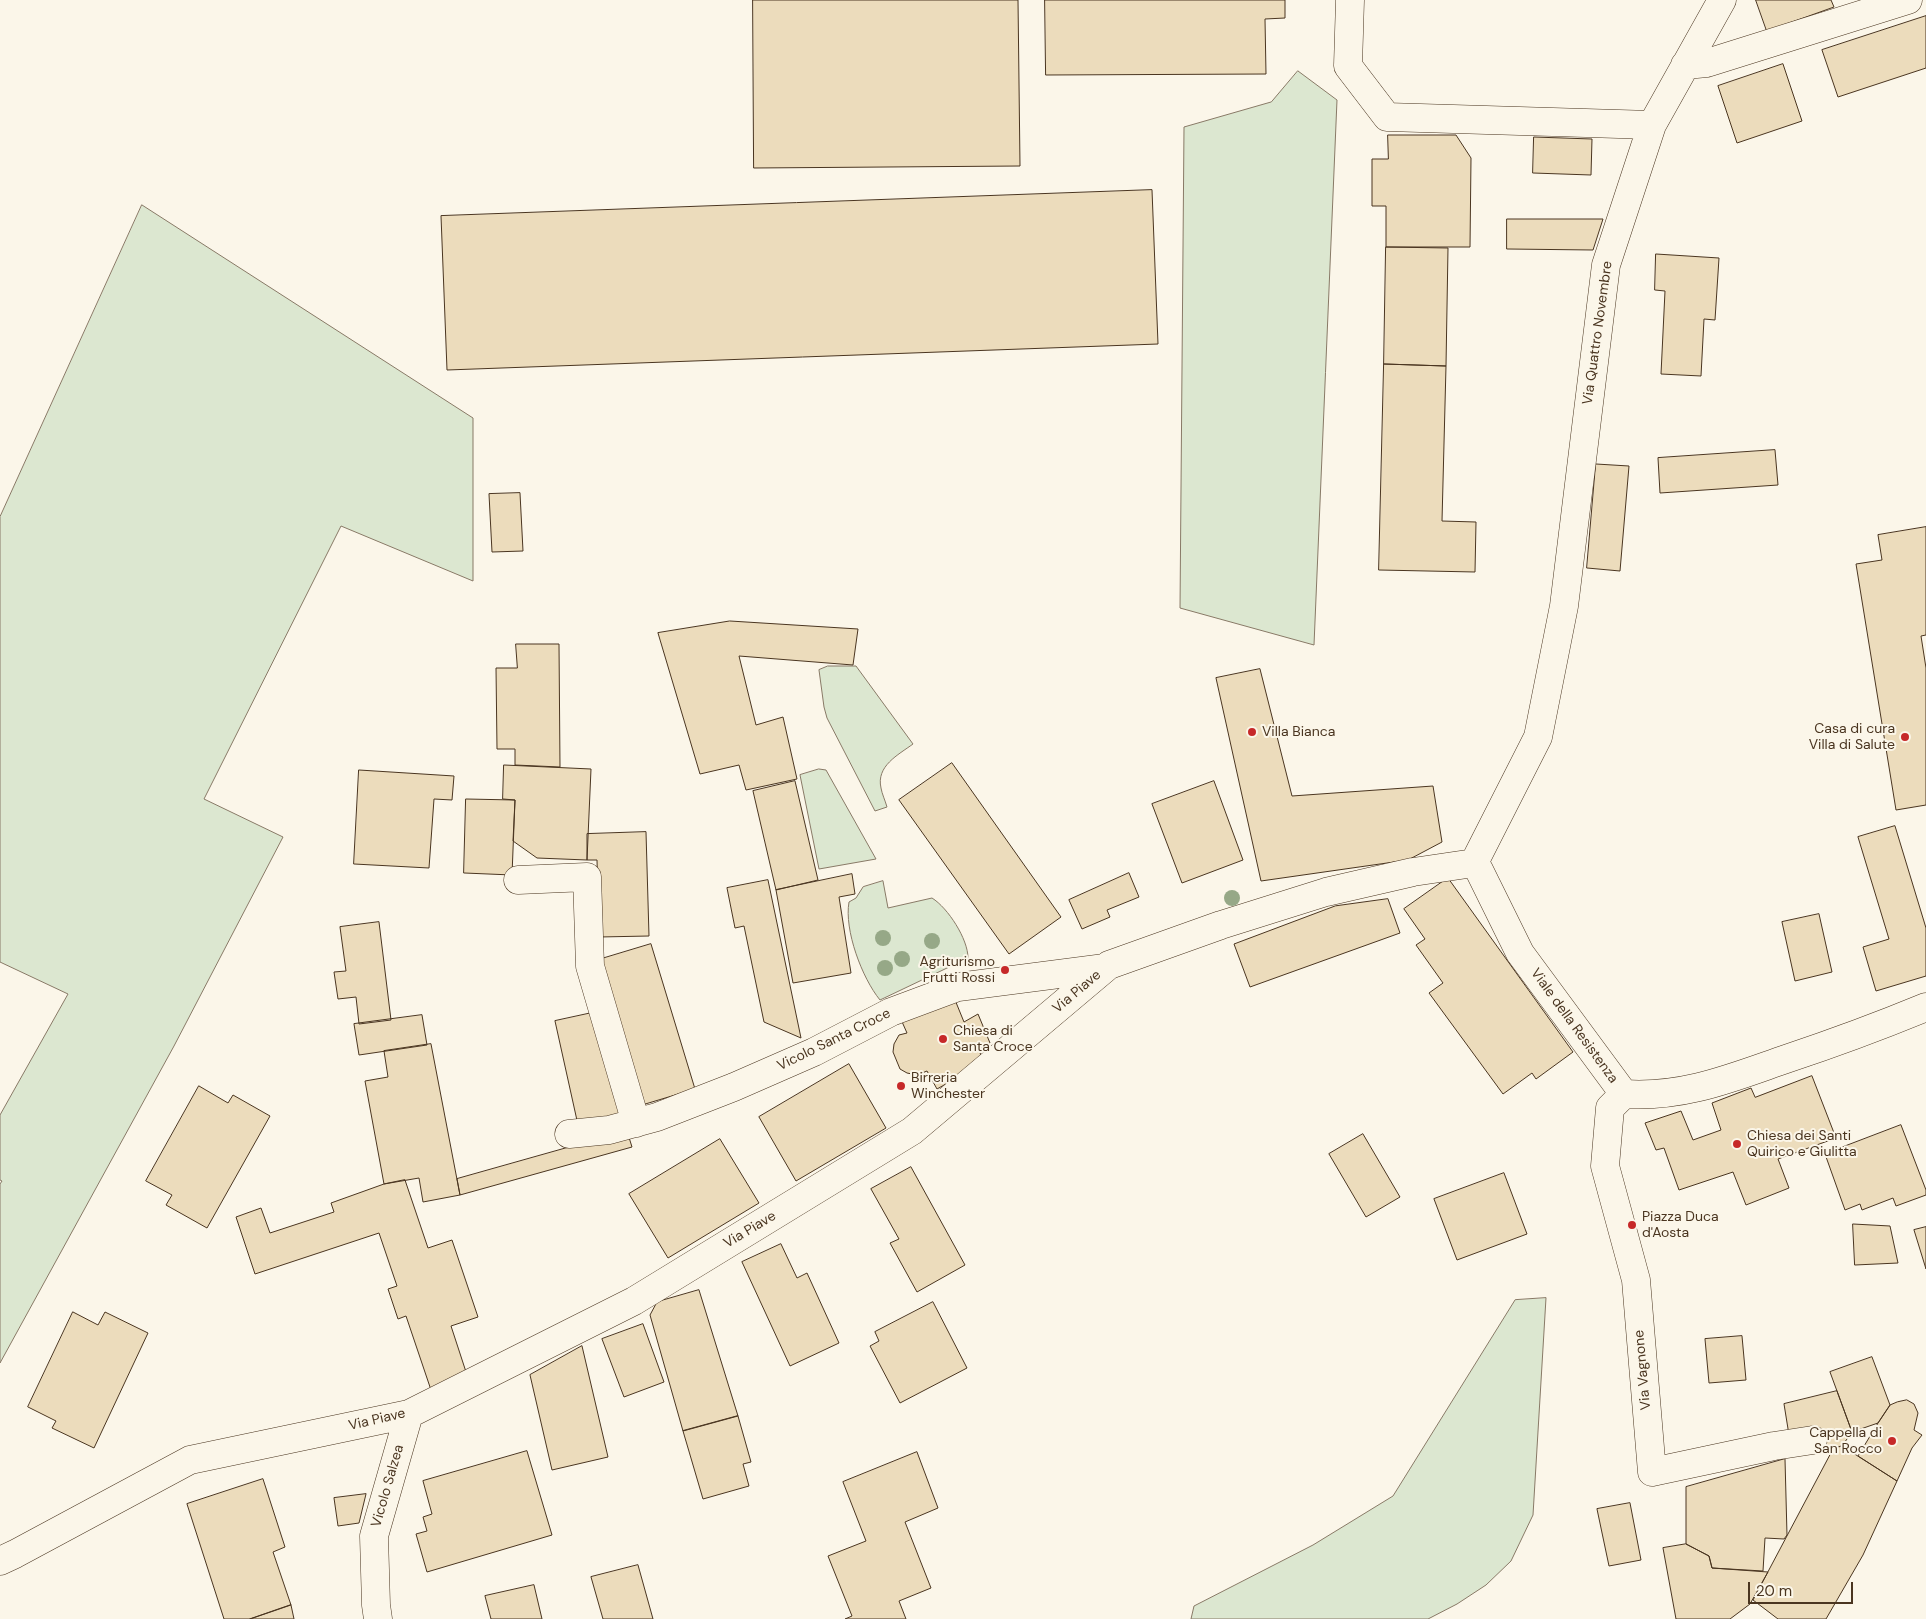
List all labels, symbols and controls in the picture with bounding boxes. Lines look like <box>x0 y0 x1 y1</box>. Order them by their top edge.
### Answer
street label: Via Quattro Novembre <box>1580 260 1616 406</box>
place label: Casa di cura Villa di Salute <box>1809 721 1895 754</box>
place label: Villa Bianca <box>1262 724 1335 740</box>
marker: Villa Bianca <box>1246 726 1258 738</box>
marker: Casa di cura Villa di Salute <box>1899 731 1911 743</box>
place label: Agriturismo Frutti Rossi <box>919 954 995 986</box>
marker: Agriturismo Frutti Rossi <box>999 964 1011 976</box>
street label: Viale della Resistenza <box>1527 965 1621 1087</box>
street label: Via Piave <box>1049 967 1105 1017</box>
street label: Vicolo Santa Croce <box>775 1005 893 1075</box>
place label: Chiesa di Santa Croce <box>953 1023 1033 1056</box>
marker: Chiesa di Santa Croce <box>937 1033 949 1045</box>
place label: Birreria Winchester <box>911 1070 985 1102</box>
marker: Birreria Winchester <box>895 1080 907 1092</box>
place label: Chiesa dei Santi Quirico e Giulitta <box>1747 1128 1857 1160</box>
marker: Chiesa dei Santi Quirico e Giulitta <box>1731 1138 1743 1150</box>
street label: Via Piave <box>721 1208 779 1252</box>
place label: Piazza Duca d'Aosta <box>1642 1209 1719 1242</box>
marker: Piazza Duca d'Aosta <box>1626 1219 1638 1231</box>
street label: Via Vagnone <box>1631 1329 1655 1411</box>
street label: Via Piave <box>347 1405 407 1435</box>
place label: Cappella di San Rocco <box>1809 1425 1882 1458</box>
marker: Cappella di San Rocco <box>1886 1435 1898 1447</box>
street label: Vicolo Salzea <box>368 1443 408 1529</box>
scale bar <box>1751 1572 1856 1604</box>
text: 20 m <box>1756 1581 1792 1601</box>

